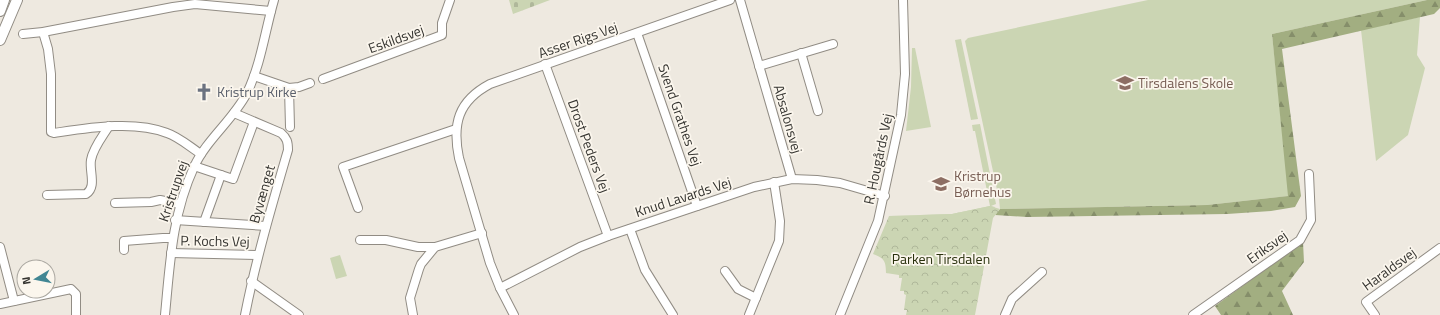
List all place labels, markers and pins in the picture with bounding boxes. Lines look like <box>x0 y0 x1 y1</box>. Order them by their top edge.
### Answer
place label: Tirsdalens Skole <box>1138 72 1233 93</box>
school or university icon: Tirsdalens Skole <box>1115 73 1135 93</box>
place label: Kristrup Kirke <box>217 81 296 102</box>
church icon: Kristrup Kirke <box>194 82 214 102</box>
place label: Kristrup Børnehus <box>954 165 1011 202</box>
school or university icon: Kristrup Børnehus <box>931 174 951 194</box>

